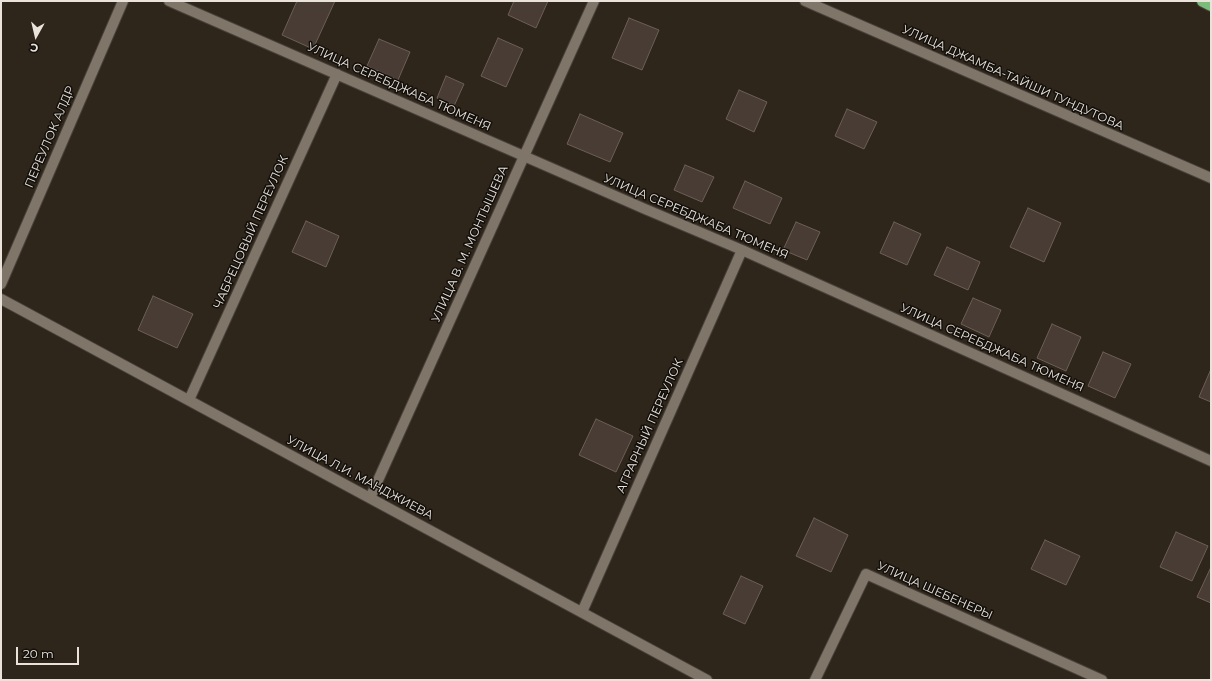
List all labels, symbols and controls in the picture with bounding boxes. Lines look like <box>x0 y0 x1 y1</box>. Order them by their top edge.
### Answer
north arrow <box>16 16 56 56</box>
street label: УЛИЦА ДЖАМБА-ТАЙШИ ТУНДУТОВА <box>900 22 1126 134</box>
text: С <box>29 40 39 55</box>
street label: УЛИЦА СЕРЕБДЖАБА ТЮМЕНЯ <box>305 40 493 134</box>
street label: ПЕРЕУЛОК АЛДР <box>22 84 78 190</box>
street label: ЧАБРЕЦОВЫЙ ПЕРЕУЛОК <box>211 153 291 311</box>
street label: УЛИЦА В. М. МОНТЫШЕВА <box>429 163 511 325</box>
street label: УЛИЦА СЕРЕБДЖАБА ТЮМЕНЯ <box>601 171 791 263</box>
street label: УЛИЦА СЕРЕБДЖАБА ТЮМЕНЯ <box>898 301 1086 395</box>
street label: АГРАРНЫЙ ПЕРЕУЛОК <box>614 357 686 495</box>
street label: УЛИЦА Л.И. МАНДЖИЕВА <box>284 433 436 523</box>
street label: УЛИЦА ШЕБЕНЕРЫ <box>875 559 995 623</box>
scale bar <box>18 639 81 665</box>
text: 20 m <box>23 646 54 661</box>

